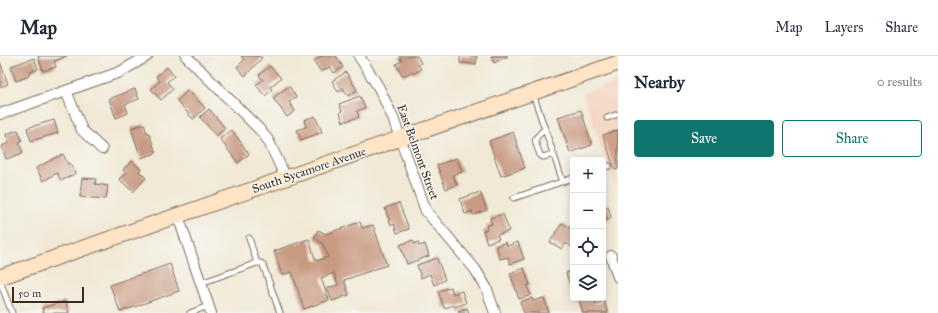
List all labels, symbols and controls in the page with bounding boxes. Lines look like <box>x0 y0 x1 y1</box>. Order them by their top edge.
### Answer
text: Map <box>20 16 57 39</box>
text: Map <box>775 19 803 36</box>
text: Layers <box>825 19 863 36</box>
text: Share <box>885 19 918 36</box>
text: Nearby <box>634 72 685 93</box>
text: 0 results <box>877 74 922 90</box>
street label: East Belmont Street <box>394 102 442 202</box>
button: Save <box>634 120 774 157</box>
button: Share <box>782 120 922 157</box>
street label: South Sycamore Avenue <box>250 144 368 196</box>
map controls <box>570 157 606 301</box>
button: + <box>570 157 606 193</box>
button: − <box>570 193 606 229</box>
button: locate <box>570 229 606 265</box>
button: layers <box>570 265 606 301</box>
scale bar <box>12 285 84 304</box>
text: 50 m <box>18 287 41 300</box>

